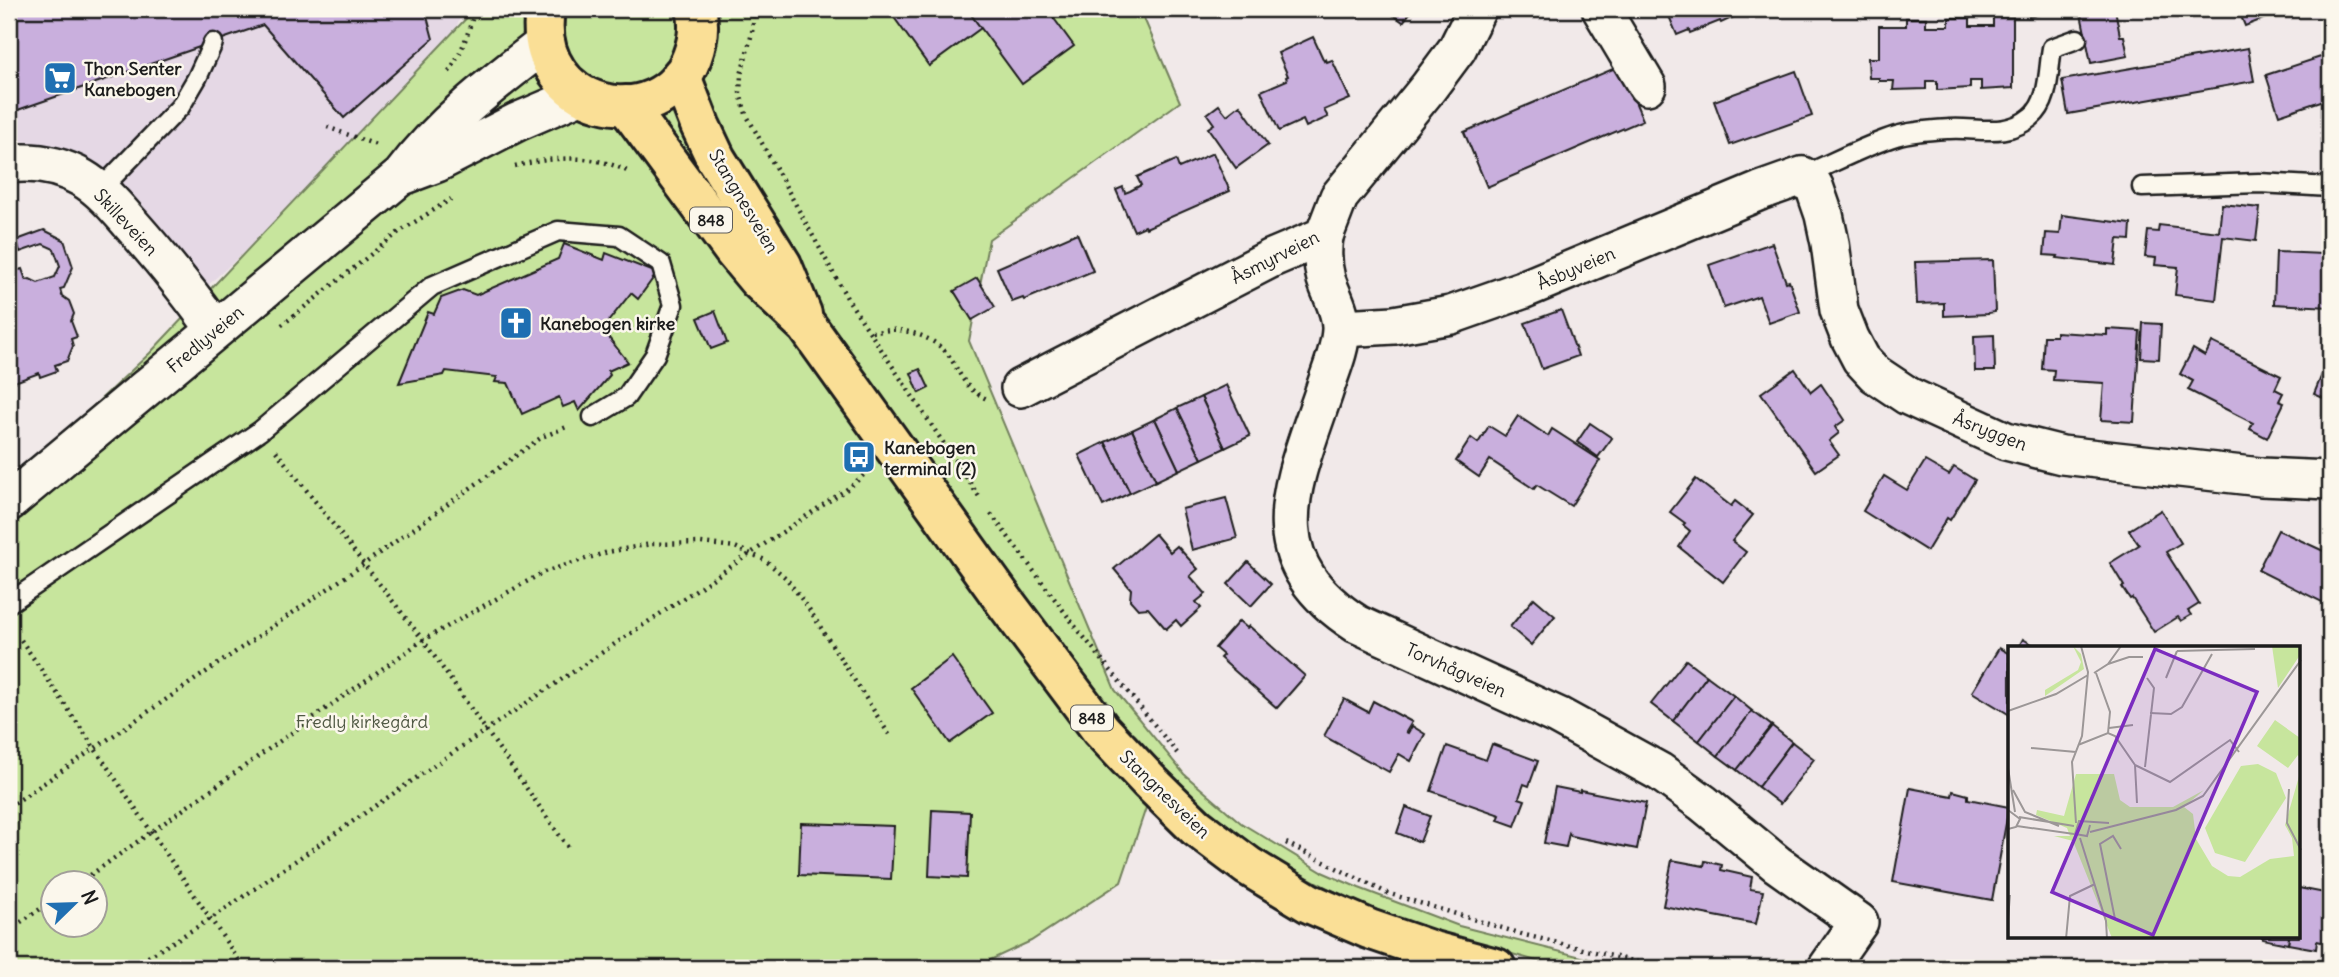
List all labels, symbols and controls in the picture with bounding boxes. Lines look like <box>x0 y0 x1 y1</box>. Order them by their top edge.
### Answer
place label: Thon Senter Kanebogen <box>84 57 182 101</box>
supermarket icon: Thon Senter Kanebogen <box>41 59 79 97</box>
street label: Stangnesveien <box>704 145 784 257</box>
street label: Skilleveien <box>89 184 163 260</box>
road number: 848 <box>690 208 732 232</box>
street label: Åsmyrveien <box>1227 225 1323 289</box>
street label: Åsbyveien <box>1534 241 1618 295</box>
street label: Fredlyveien <box>162 300 248 378</box>
church icon: Kanebogen kirke <box>497 304 535 342</box>
place label: Kanebogen kirke <box>540 312 675 335</box>
street label: Åsryggen <box>1950 406 2030 456</box>
place label: Kanebogen terminal (2) <box>884 436 976 480</box>
bus stop icon: Kanebogen terminal (2) <box>840 438 878 476</box>
street label: Torvhågveien <box>1402 638 1510 702</box>
inset map <box>2008 646 2300 939</box>
road number: 848 <box>1071 706 1113 730</box>
park label: Fredly kirkegård <box>296 710 429 733</box>
street label: Stangnesveien <box>1115 745 1215 843</box>
north arrow <box>38 869 108 939</box>
text: N <box>76 887 103 908</box>

